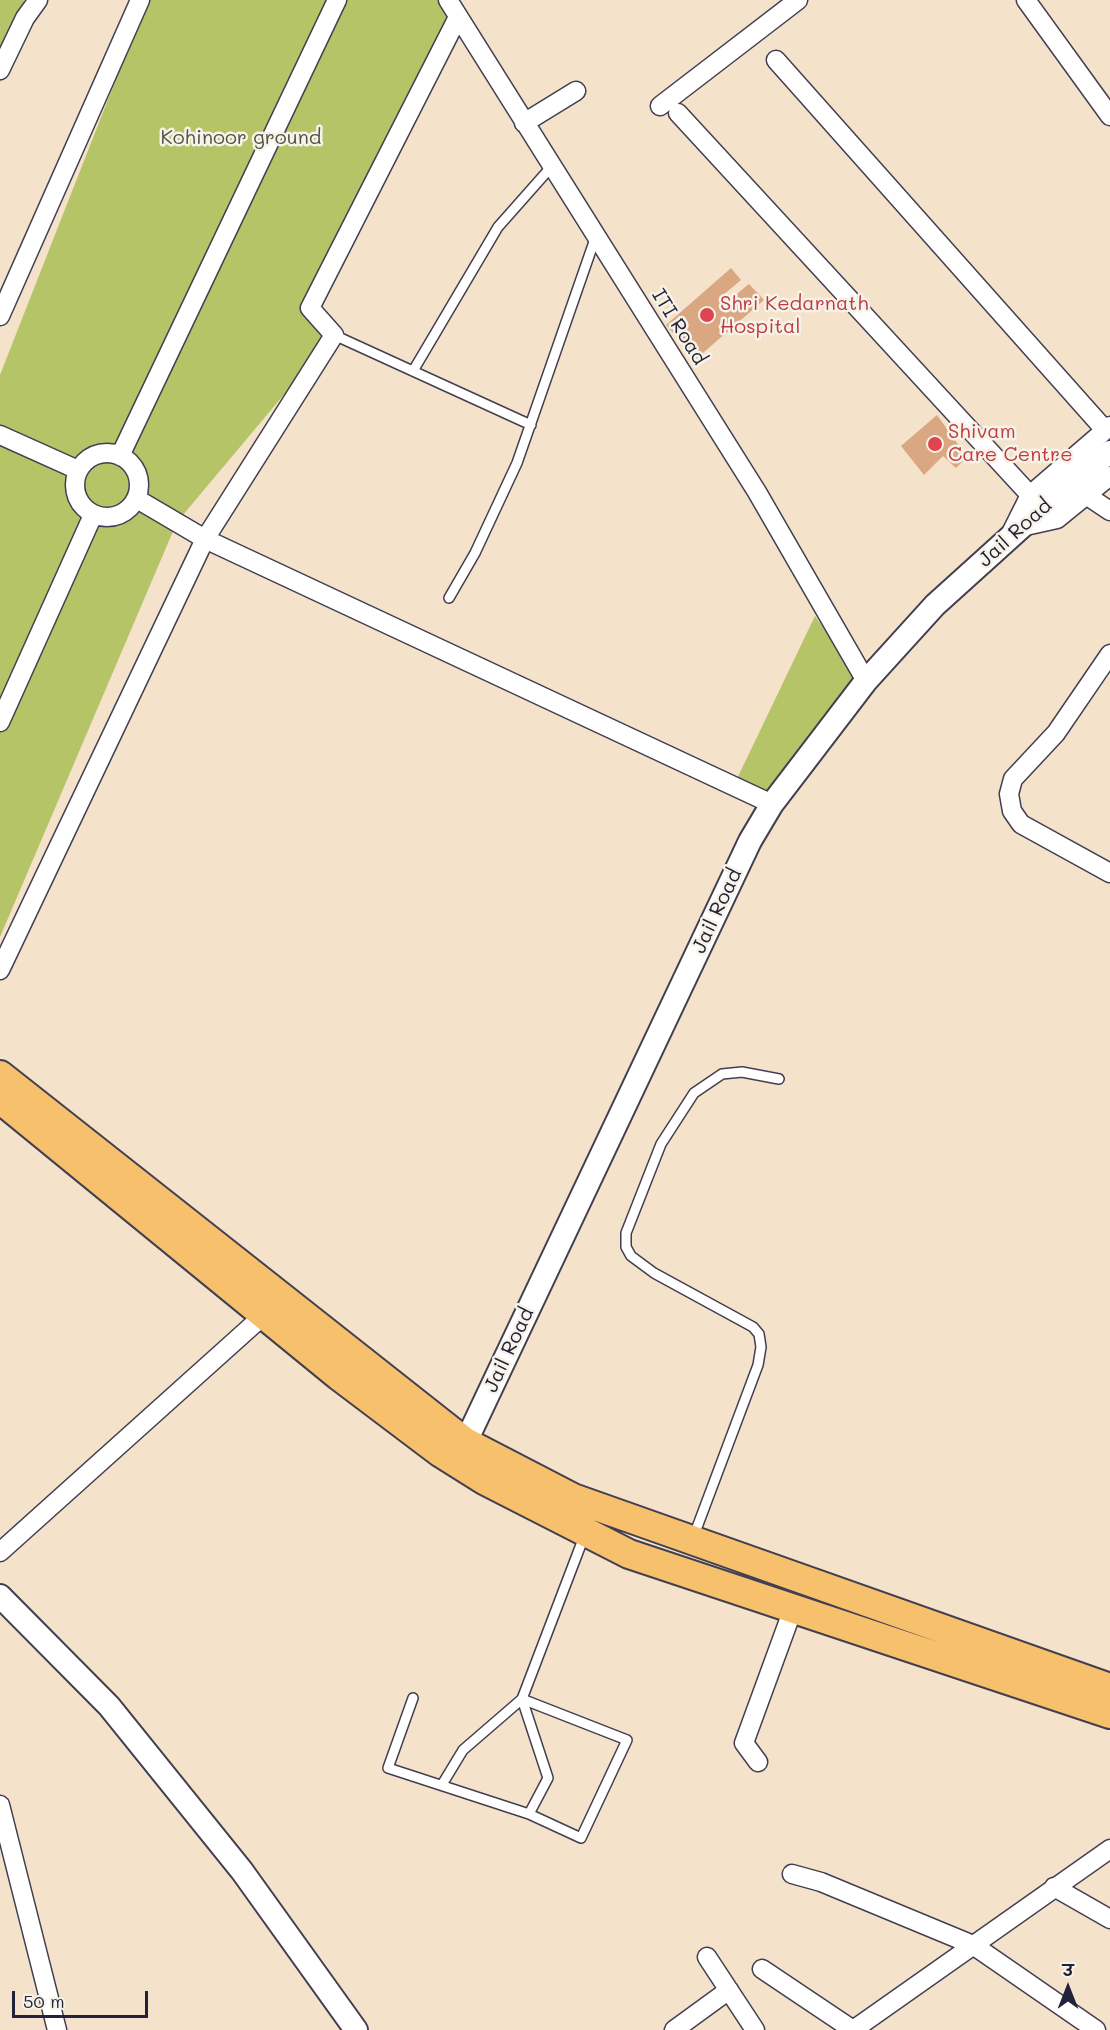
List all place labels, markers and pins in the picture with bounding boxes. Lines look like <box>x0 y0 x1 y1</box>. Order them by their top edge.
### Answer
place label: Shri Kedarnath Hospital <box>720 292 868 339</box>
marker: Shri Kedarnath Hospital <box>698 306 716 324</box>
place label: Shivam Care Centre <box>948 420 1073 467</box>
marker: Shivam Care Centre <box>926 435 944 453</box>

